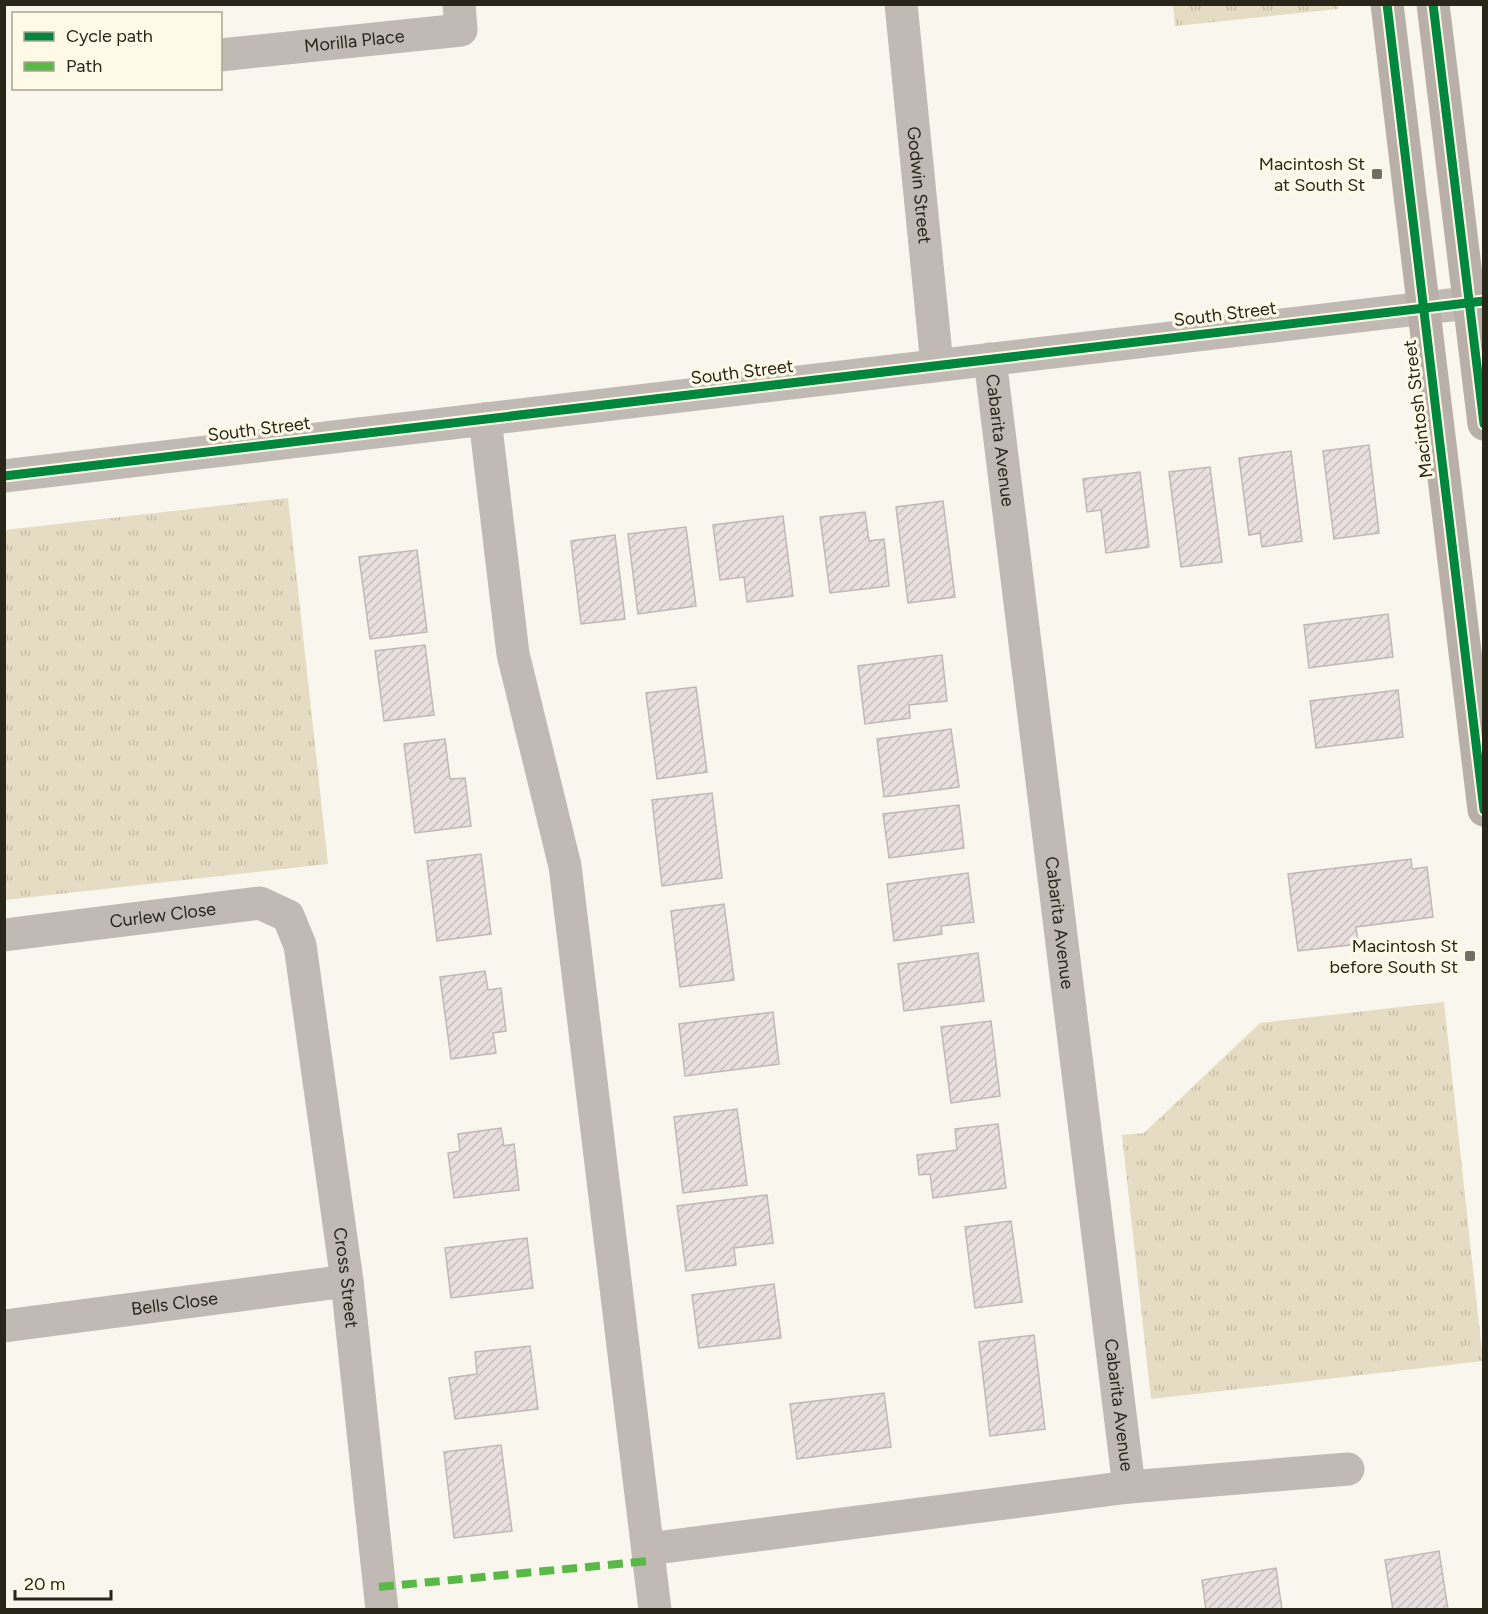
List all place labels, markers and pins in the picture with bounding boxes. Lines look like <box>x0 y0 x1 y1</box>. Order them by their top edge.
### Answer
place label: Macintosh St at South St <box>1259 153 1365 196</box>
marker: Macintosh St at South St <box>1370 167 1384 181</box>
place label: Macintosh St before South St <box>1330 935 1458 978</box>
marker: Macintosh St before South St <box>1463 949 1477 963</box>

